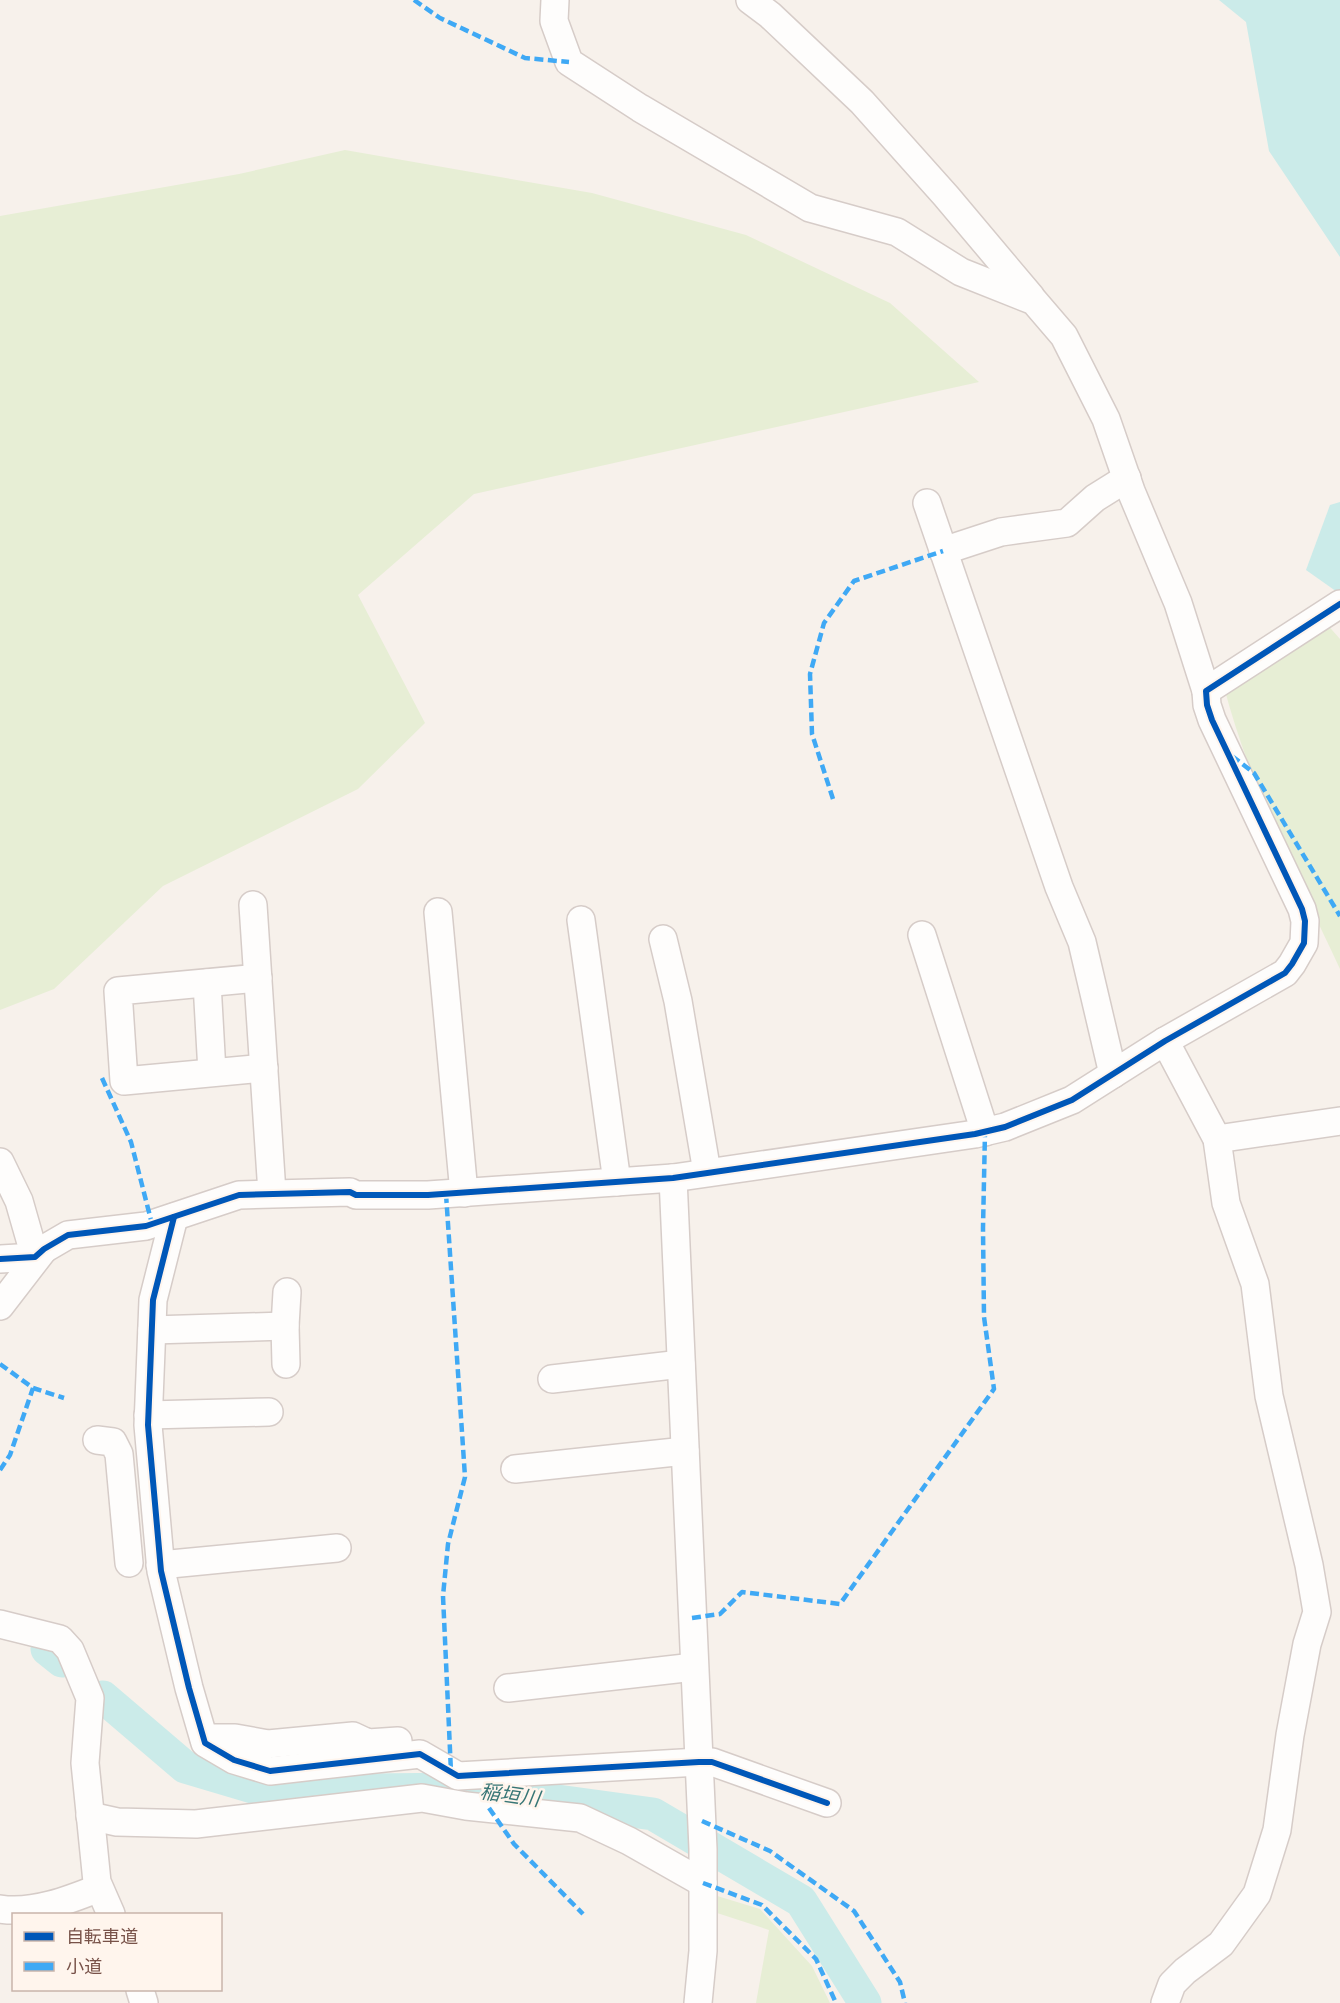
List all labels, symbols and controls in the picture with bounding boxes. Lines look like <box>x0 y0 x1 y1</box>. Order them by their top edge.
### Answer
water label: 稲垣川 <box>479 1779 543 1811</box>
legend <box>12 1913 222 1991</box>
text: 自転車道 <box>66 1926 138 1948</box>
text: 小道 <box>66 1956 102 1978</box>

